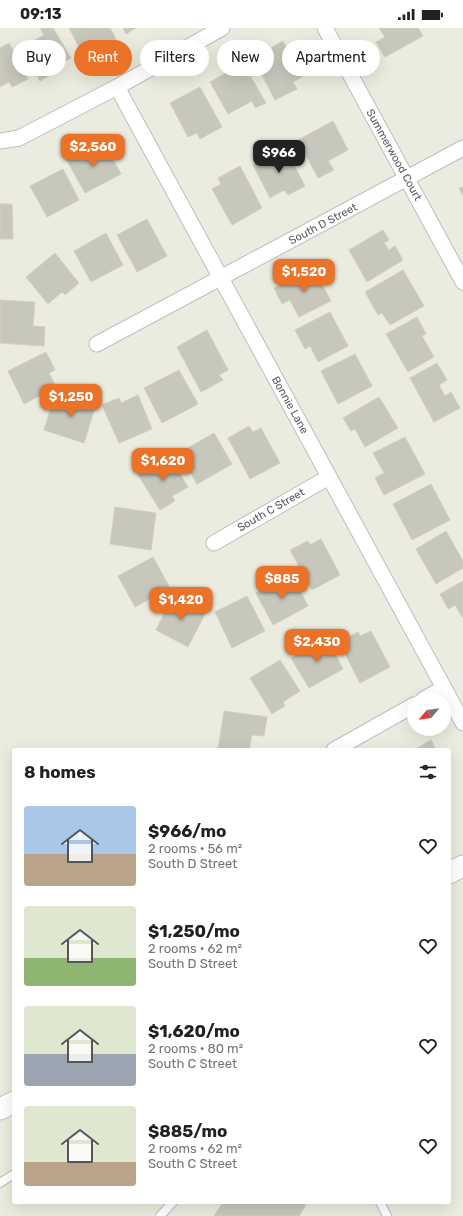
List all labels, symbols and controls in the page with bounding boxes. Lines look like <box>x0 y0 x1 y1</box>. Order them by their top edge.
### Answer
text: 09:13 <box>20 5 62 23</box>
chip: Buy <box>12 40 66 76</box>
chip: Rent <box>74 40 132 76</box>
chip: Filters <box>140 40 209 76</box>
chip: New <box>217 40 274 76</box>
chip: Apartment <box>282 40 380 76</box>
street label: Summerwood Court <box>363 107 425 204</box>
pin: $2,560 <box>60 134 126 168</box>
text: $2,560 <box>70 139 116 154</box>
pin: $966 <box>255 140 303 174</box>
text: $966 <box>262 145 296 160</box>
street label: South D Street <box>287 200 360 247</box>
pin: $1,520 <box>271 259 337 293</box>
text: $1,520 <box>282 264 326 279</box>
street label: Bonnie Lane <box>269 374 311 436</box>
pin: $1,250 <box>38 384 104 418</box>
text: $1,250 <box>49 389 93 404</box>
pin: $1,620 <box>130 448 196 482</box>
text: $1,620 <box>141 453 185 468</box>
street label: South C Street <box>235 485 307 534</box>
pin: $885 <box>258 566 306 600</box>
text: $885 <box>265 571 299 586</box>
pin: $1,420 <box>148 587 214 621</box>
text: $1,420 <box>159 592 203 607</box>
pin: $2,430 <box>284 629 350 663</box>
text: $2,430 <box>294 634 340 649</box>
north arrow <box>407 692 451 736</box>
map controls <box>407 692 451 736</box>
icon: filters <box>417 761 439 783</box>
text: 8 homes <box>24 762 96 782</box>
text: $966/mo <box>148 821 226 841</box>
icon: home <box>56 822 104 870</box>
icon: heart <box>417 835 439 857</box>
text: 2 rooms · 56 m² <box>148 841 242 856</box>
text: South D Street <box>148 856 237 871</box>
text: $1,250/mo <box>148 921 240 941</box>
icon: home <box>56 922 104 970</box>
icon: heart <box>417 935 439 957</box>
text: 2 rooms · 62 m² <box>148 941 242 956</box>
text: South D Street <box>148 956 237 971</box>
text: $1,620/mo <box>148 1021 240 1041</box>
icon: home <box>56 1022 104 1070</box>
icon: heart <box>417 1035 439 1057</box>
text: 2 rooms · 80 m² <box>148 1041 243 1056</box>
text: South C Street <box>148 1056 237 1071</box>
text: $885/mo <box>148 1121 227 1141</box>
icon: home <box>56 1122 104 1170</box>
icon: heart <box>417 1135 439 1157</box>
text: 2 rooms · 62 m² <box>148 1141 242 1156</box>
text: South C Street <box>148 1156 237 1171</box>

